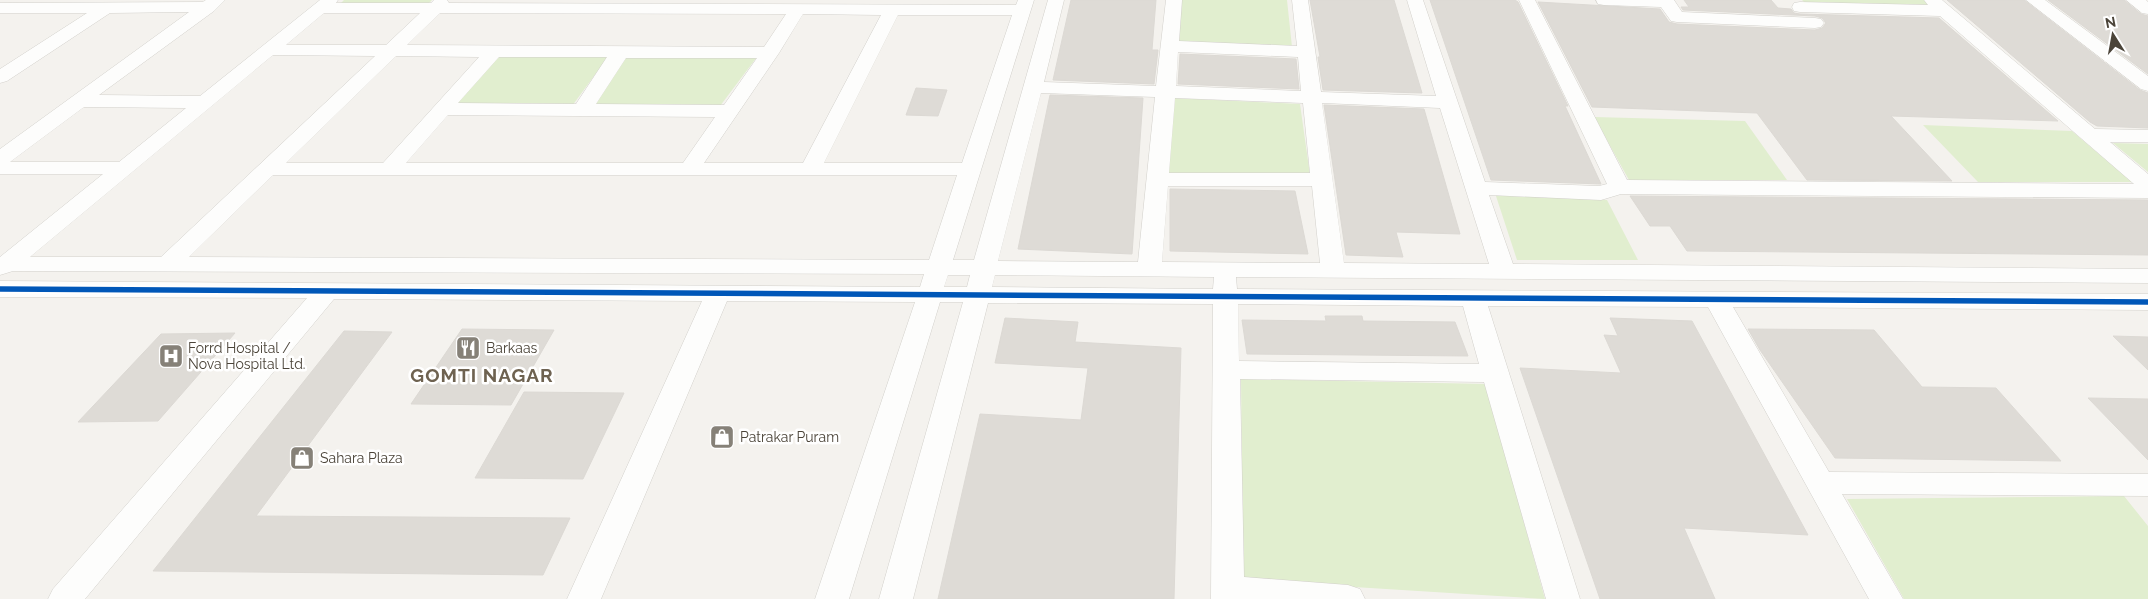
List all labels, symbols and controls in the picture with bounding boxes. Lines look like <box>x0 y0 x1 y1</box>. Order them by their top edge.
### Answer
north arrow <box>2088 10 2138 60</box>
text: N <box>2104 13 2117 31</box>
restaurant icon: Barkaas <box>455 335 481 361</box>
place label: Forrd Hospital / Nova Hospital Ltd. <box>188 340 306 372</box>
place label: Barkaas <box>486 340 538 356</box>
hospital icon: Forrd Hospital / Nova Hospital Ltd. <box>158 343 184 369</box>
district label: GOMTI NAGAR <box>410 364 554 386</box>
shop icon: Patrakar Puram <box>709 424 735 450</box>
place label: Patrakar Puram <box>740 429 839 445</box>
shop icon: Sahara Plaza <box>289 445 315 471</box>
place label: Sahara Plaza <box>320 450 403 466</box>

